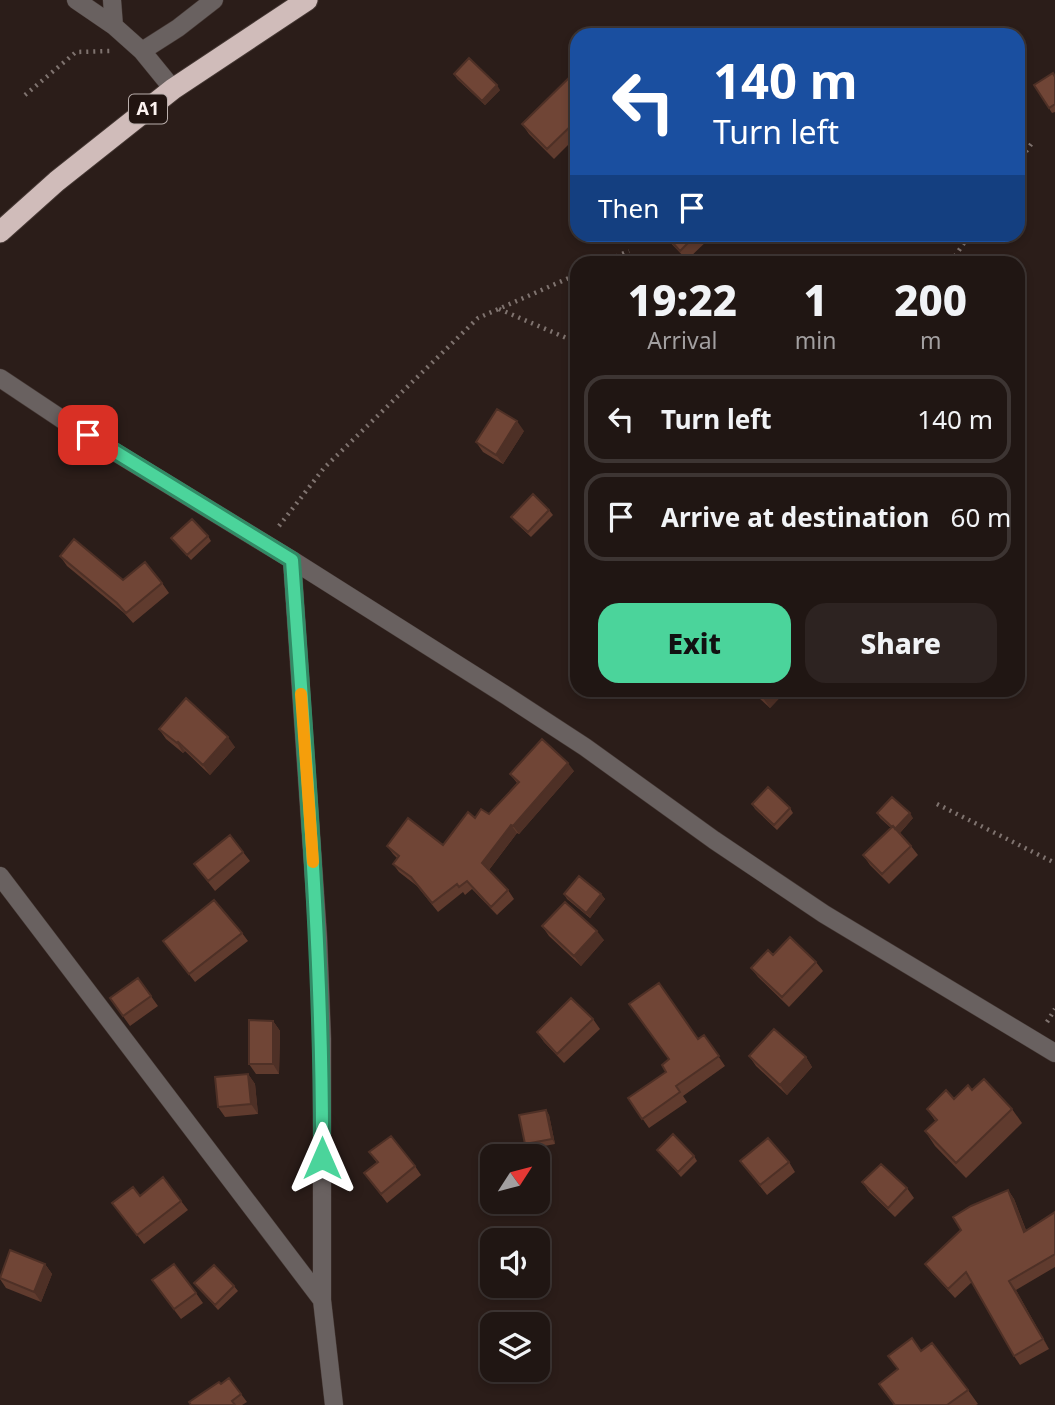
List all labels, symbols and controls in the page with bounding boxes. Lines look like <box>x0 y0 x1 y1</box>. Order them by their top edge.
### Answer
text: 140 m <box>713 47 858 113</box>
icon: left <box>598 56 689 147</box>
road number: A1 <box>129 94 167 124</box>
text: Turn left <box>713 110 839 153</box>
icon: arrive <box>673 189 711 227</box>
text: Then <box>598 190 659 226</box>
text: 19:22 <box>628 271 737 328</box>
text: 1 <box>803 271 828 328</box>
text: 200 <box>894 271 967 328</box>
text: Arrival <box>647 324 717 356</box>
text: min <box>795 324 836 356</box>
text: m <box>920 324 941 356</box>
icon: left <box>602 400 640 438</box>
text: Turn left <box>661 401 772 437</box>
text: 140 m <box>917 401 993 437</box>
pin <box>58 405 118 465</box>
icon: arrive <box>69 416 107 454</box>
icon: arrive <box>602 498 640 536</box>
text: Arrive at destination <box>661 499 930 535</box>
text: 60 m <box>951 499 1011 535</box>
button: Exit <box>598 603 791 683</box>
button: Share <box>805 603 997 683</box>
position arrow <box>285 1121 359 1195</box>
north arrow <box>480 1144 550 1214</box>
map controls <box>480 1144 550 1382</box>
button: sound <box>480 1228 550 1298</box>
button: layers <box>480 1312 550 1382</box>

